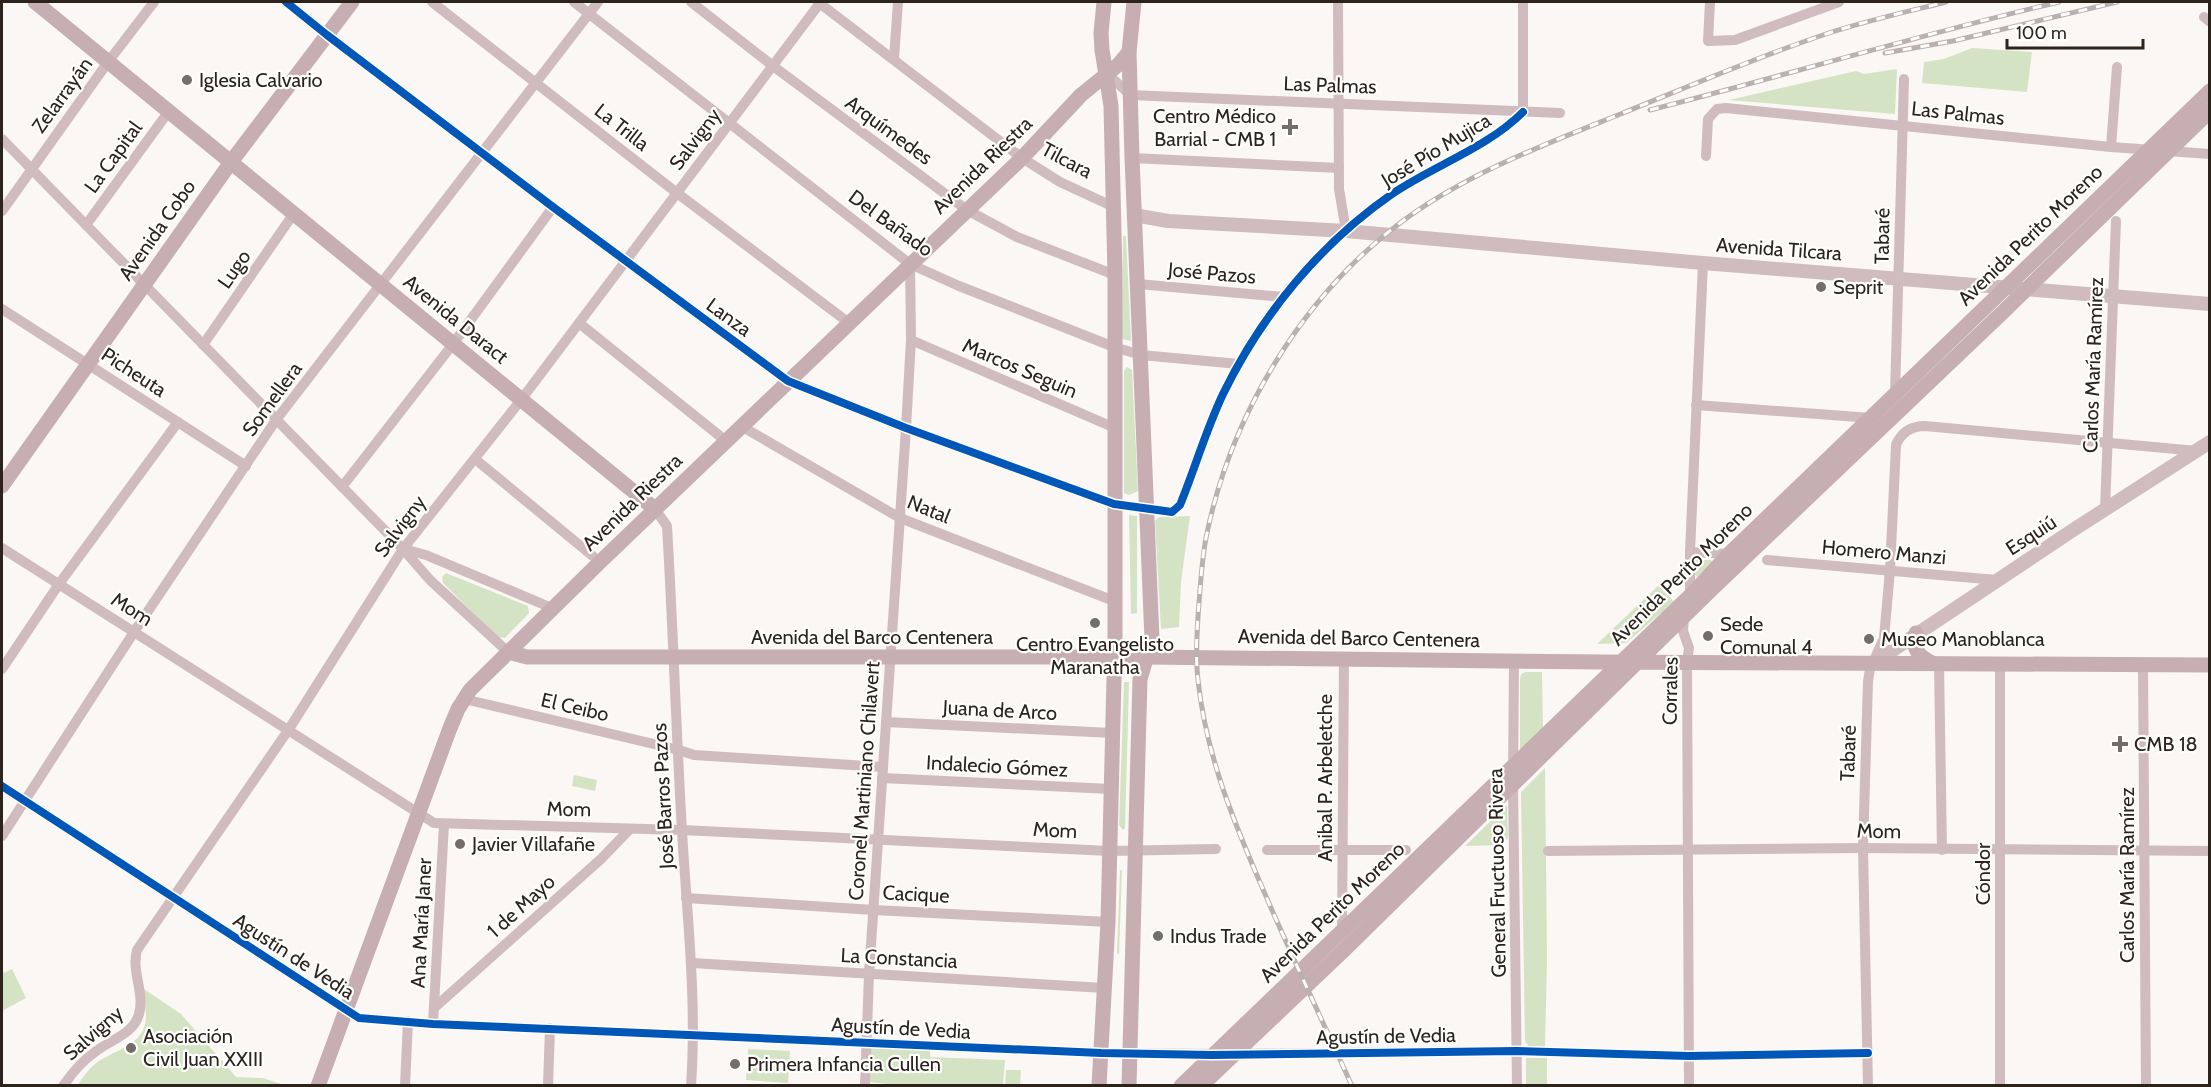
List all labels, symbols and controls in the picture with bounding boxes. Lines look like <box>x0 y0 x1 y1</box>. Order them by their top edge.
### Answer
scale bar <box>2007 12 2144 50</box>
text: 100 m <box>2016 22 2067 44</box>
street label: Zelarrayán <box>27 53 97 137</box>
place label: Iglesia Calvario <box>199 68 323 92</box>
street label: Las Palmas <box>1283 71 1377 99</box>
marker: Iglesia Calvario <box>180 73 194 87</box>
street label: Arquímedes <box>841 90 937 170</box>
street label: Las Palmas <box>1910 96 2006 130</box>
street label: La Trilla <box>590 98 654 156</box>
street label: Salvigny <box>664 103 726 175</box>
place label: Centro Médico Barrial - CMB 1 <box>1153 104 1276 151</box>
street label: José Pío Mujica <box>1376 108 1495 193</box>
street label: Avenida Riestra <box>927 111 1037 219</box>
street label: La Capital <box>79 116 147 197</box>
marker: Centro Médico Barrial - CMB 1 <box>1281 118 1299 136</box>
street label: Tilcara <box>1038 137 1097 183</box>
street label: Avenida Perito Moreno <box>1953 160 2107 310</box>
street label: Avenida Cobo <box>114 175 200 285</box>
street label: Del Bañado <box>844 184 938 262</box>
street label: Tabaré <box>1870 208 1894 264</box>
street label: Avenida Tilcara <box>1715 233 1843 265</box>
street label: Lugo <box>212 245 256 293</box>
street label: José Pazos <box>1166 257 1257 289</box>
street label: Avenida Daract <box>399 269 513 369</box>
place label: Seprit <box>1833 275 1884 299</box>
street label: Carlos María Ramírez <box>2078 277 2108 453</box>
marker: Seprit <box>1814 280 1828 294</box>
street label: Lanza <box>702 293 757 342</box>
street label: Marcos Seguin <box>959 333 1081 403</box>
street label: Picheuta <box>97 342 171 402</box>
street label: Somellera <box>237 357 307 441</box>
street label: Avenida Riestra <box>577 448 687 556</box>
street label: Salvigny <box>369 490 431 562</box>
street label: Natal <box>904 490 954 529</box>
street label: Avenida Perito Moreno <box>1605 498 1757 650</box>
street label: Esquiú <box>2001 510 2061 560</box>
street label: Homero Manzi <box>1821 535 1947 569</box>
street label: Mom <box>107 587 157 631</box>
place label: Sede Comunal 4 <box>1720 612 1813 659</box>
marker: Centro Evangelisto Maranatha <box>1088 616 1102 630</box>
street label: Avenida del Barco Centenera <box>1238 624 1481 652</box>
street label: Avenida del Barco Centenera <box>751 625 993 649</box>
place label: Museo Manoblanca <box>1881 627 2045 651</box>
marker: Sede Comunal 4 <box>1701 629 1715 643</box>
place label: Centro Evangelisto Maranatha <box>1016 632 1174 679</box>
marker: Museo Manoblanca <box>1862 632 1876 646</box>
street label: Corrales <box>1657 657 1683 725</box>
street label: Coronel Martiniano Chilavert <box>844 660 884 901</box>
street label: El Ceibo <box>539 688 611 726</box>
street label: Anibal P. Arbeletche <box>1313 694 1337 862</box>
street label: Juana de Arco <box>941 695 1058 725</box>
street label: José Barros Pazos <box>647 723 679 870</box>
street label: Tabaré <box>1835 725 1861 781</box>
place label: CMB 18 <box>2134 732 2198 756</box>
marker: CMB 18 <box>2111 735 2129 753</box>
street label: Indalecio Gómez <box>925 750 1069 782</box>
street label: General Fructuoso Rivera <box>1483 768 1511 978</box>
street label: Carlos María Ramírez <box>2115 787 2139 963</box>
street label: Mom <box>547 797 591 821</box>
street label: Mom <box>1032 817 1078 843</box>
street label: Mom <box>1857 819 1901 843</box>
place label: Javier Villafañe <box>471 832 595 856</box>
marker: Javier Villafañe <box>453 837 467 851</box>
street label: Avenida Perito Moreno <box>1255 837 1409 987</box>
street label: Cóndor <box>1971 842 1995 905</box>
street label: Ana María Janer <box>406 857 436 989</box>
street label: 1 de Mayo <box>482 869 560 943</box>
street label: Cacique <box>882 880 950 908</box>
street label: Agustín de Vedia <box>229 908 359 1004</box>
place label: Indus Trade <box>1170 924 1266 948</box>
marker: Indus Trade <box>1151 929 1165 943</box>
street label: La Constancia <box>840 943 958 973</box>
street label: Salvigny <box>58 1001 128 1065</box>
street label: Agustín de Vedia <box>831 1012 972 1044</box>
street label: Agustín de Vedia <box>1316 1023 1456 1049</box>
place label: Asociación Civil Juan XXIII <box>143 1024 263 1071</box>
marker: Asociación Civil Juan XXIII <box>124 1041 138 1055</box>
place label: Primera Infancia Cullen <box>747 1052 941 1076</box>
marker: Primera Infancia Cullen <box>728 1057 742 1071</box>

